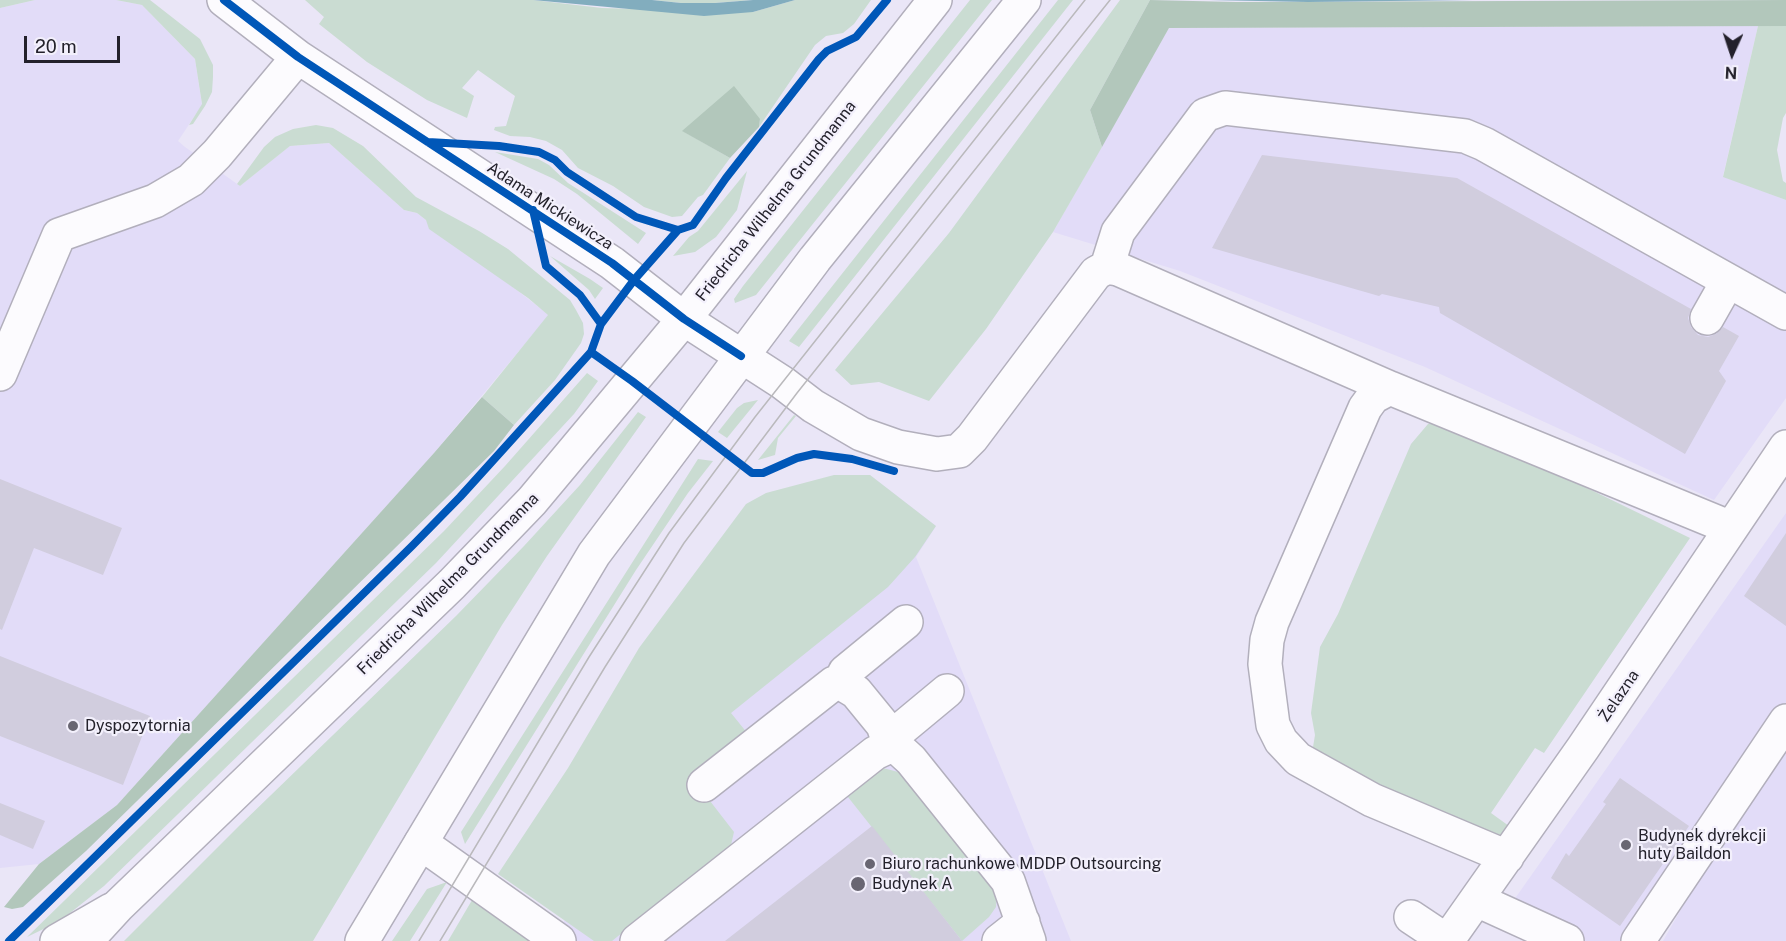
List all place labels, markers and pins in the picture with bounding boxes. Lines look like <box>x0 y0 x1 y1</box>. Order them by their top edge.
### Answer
place label: Dyspozytornia <box>85 716 190 736</box>
marker: Dyspozytornia <box>66 719 80 733</box>
place label: Budynek dyrekcji huty Baildon <box>1638 826 1766 864</box>
marker: Budynek dyrekcji huty Baildon <box>1619 838 1633 852</box>
place label: Biuro rachunkowe MDDP Outsourcing <box>882 854 1161 874</box>
marker: Biuro rachunkowe MDDP Outsourcing <box>863 857 877 871</box>
place label: Budynek A <box>872 874 953 894</box>
marker: Budynek A <box>849 875 867 893</box>

